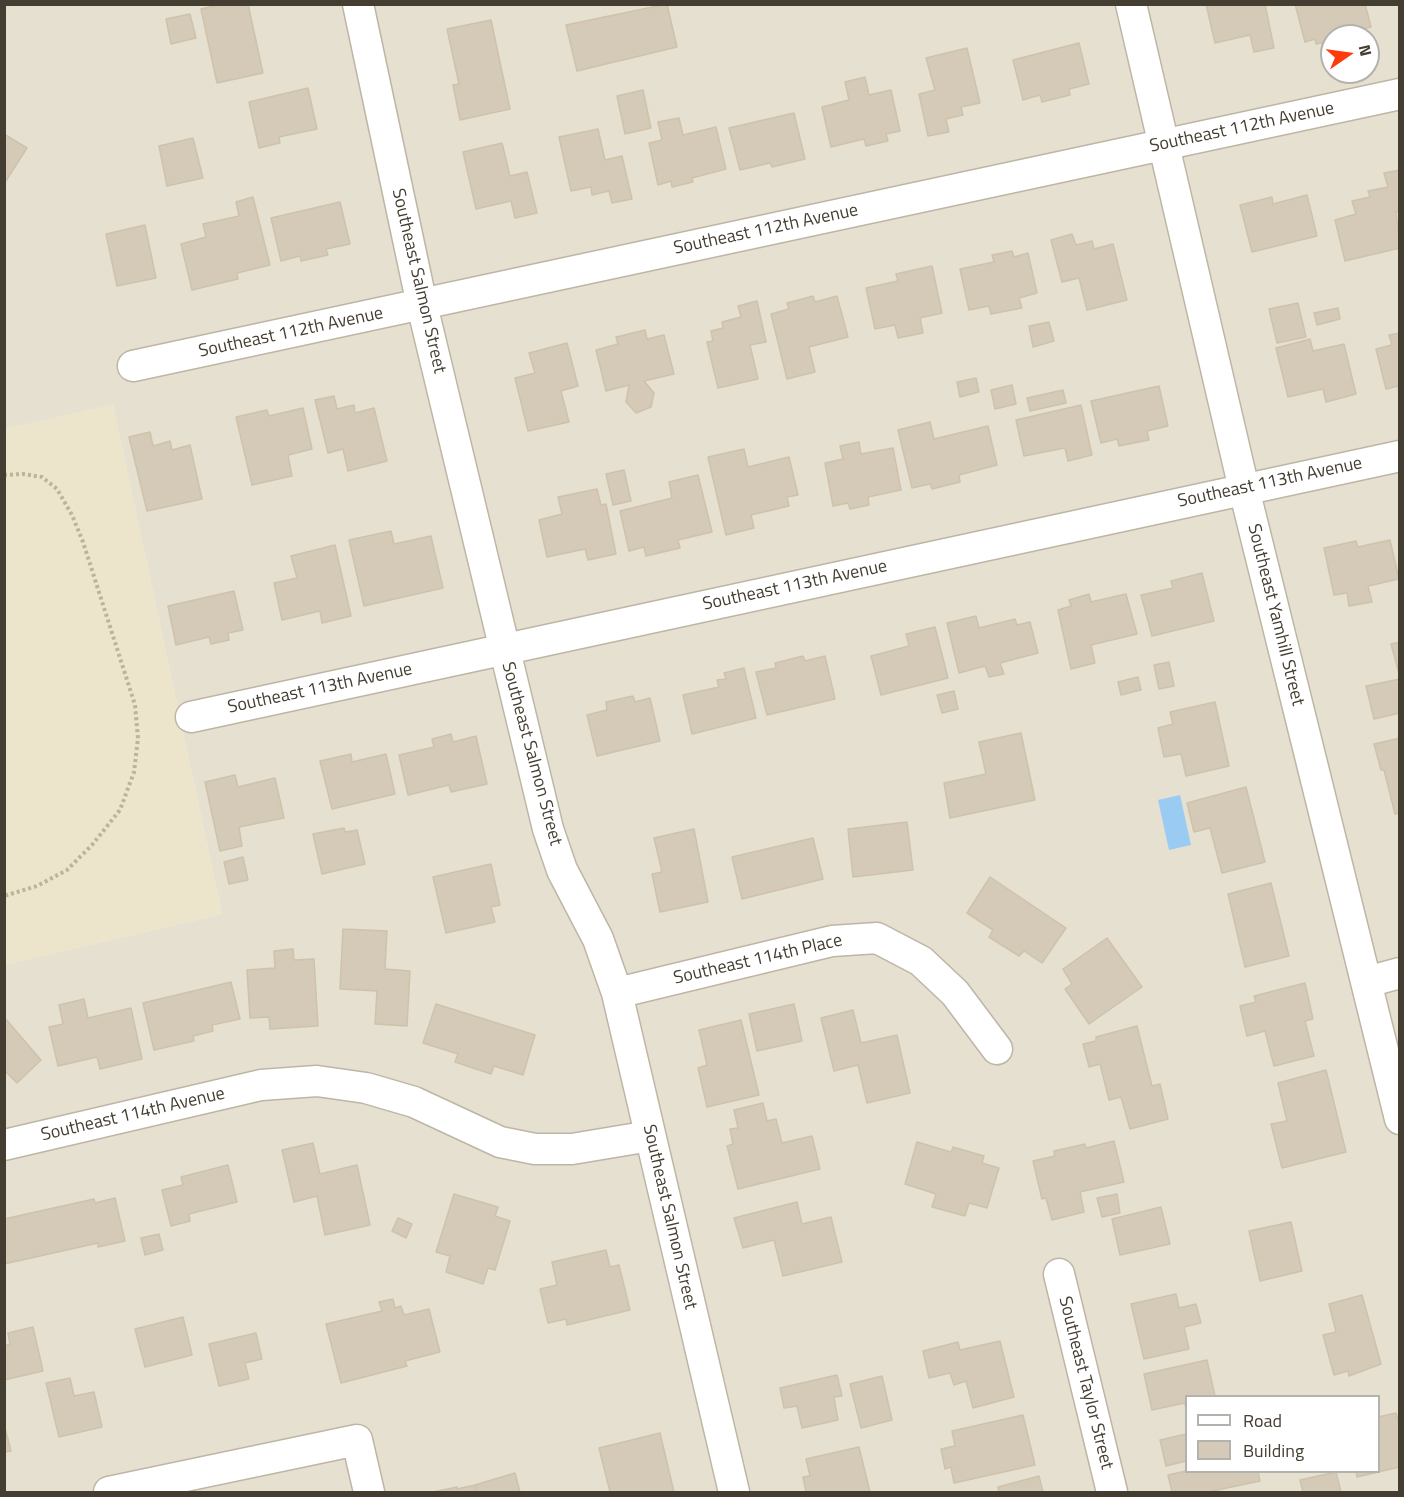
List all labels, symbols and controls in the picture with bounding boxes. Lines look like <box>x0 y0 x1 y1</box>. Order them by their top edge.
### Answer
north arrow <box>1320 24 1380 84</box>
text: N <box>1353 42 1379 59</box>
street label: Southeast 112th Avenue <box>1148 98 1336 158</box>
street label: Southeast Salmon Street <box>386 186 450 376</box>
street label: Southeast 112th Avenue <box>672 200 860 260</box>
street label: Southeast 112th Avenue <box>197 303 385 363</box>
street label: Southeast 113th Avenue <box>1176 453 1364 513</box>
street label: Southeast Yamhill Street <box>1242 522 1308 708</box>
street label: Southeast 113th Avenue <box>701 556 889 616</box>
street label: Southeast 113th Avenue <box>226 659 414 719</box>
street label: Southeast Salmon Street <box>496 660 566 848</box>
street label: Southeast 114th Place <box>672 930 844 990</box>
street label: Southeast 114th Avenue <box>39 1083 227 1147</box>
street label: Southeast Salmon Street <box>637 1122 701 1312</box>
street label: Southeast Taylor Street <box>1053 1294 1117 1472</box>
legend <box>1185 1395 1380 1473</box>
text: Road <box>1243 1407 1282 1434</box>
text: Building <box>1243 1437 1304 1464</box>

